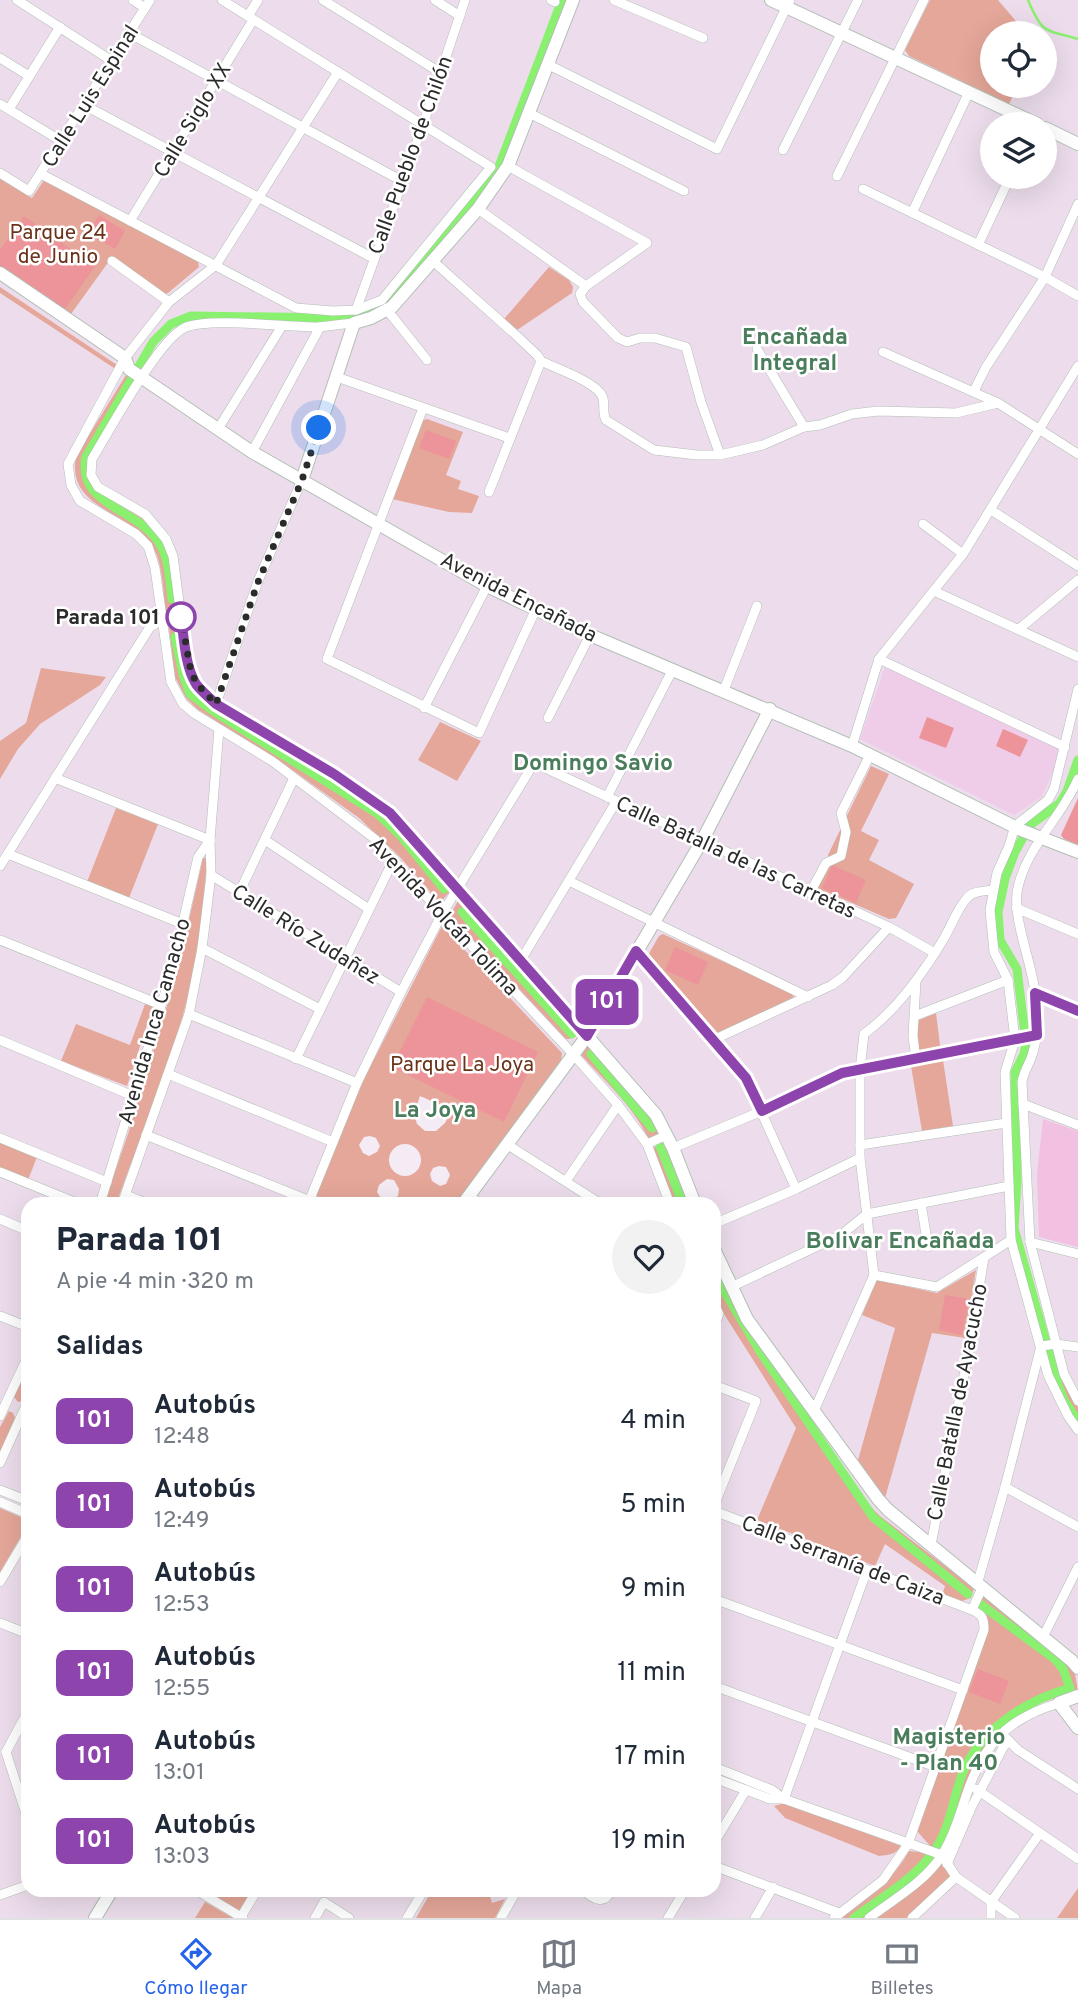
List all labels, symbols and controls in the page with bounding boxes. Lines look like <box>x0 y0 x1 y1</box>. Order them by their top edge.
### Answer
street label: Calle Luis Espinal <box>37 20 146 173</box>
map controls <box>980 21 1057 189</box>
button: locate <box>980 21 1057 98</box>
street label: Calle Pueblo de Chilón <box>363 52 460 259</box>
street label: Calle Siglo XX <box>148 58 238 183</box>
button: layers <box>980 112 1057 189</box>
park label: Parque 24 de Junio <box>9 220 107 271</box>
district label: Encañada Integral <box>742 324 848 379</box>
your location <box>301 410 336 445</box>
street label: Avenida Encañada <box>435 547 601 650</box>
marker: Parada 101 <box>166 602 196 632</box>
place label: Parada 101 <box>55 605 160 632</box>
district label: Domingo Savio <box>513 750 673 779</box>
street label: Calle Batalla de las Carretas <box>611 791 860 926</box>
street label: Avenida Volcán Tolima <box>362 832 524 1002</box>
street label: Calle Río Zudañez <box>226 879 384 992</box>
street label: Avenida Inca Camacho <box>113 915 198 1128</box>
line badge: 101 <box>567 979 647 1025</box>
text: 101 <box>590 987 624 1017</box>
park label: Parque La Joya <box>390 1052 534 1079</box>
district label: La Joya <box>394 1097 476 1126</box>
button: heart <box>612 1220 686 1294</box>
text: Parada 101 <box>56 1221 223 1263</box>
district label: Bolivar Encañada <box>806 1228 994 1257</box>
text: A pie · 4 min · 320 m <box>56 1268 254 1297</box>
street label: Calle Batalla de Ayacucho <box>922 1281 995 1523</box>
text: Salidas <box>56 1331 144 1364</box>
text: Autobús <box>154 1390 256 1423</box>
text: 4 min <box>620 1405 686 1438</box>
text: 101 <box>77 1406 112 1436</box>
text: 12:48 <box>154 1423 210 1452</box>
text: Autobús <box>154 1474 256 1507</box>
text: 5 min <box>620 1489 686 1522</box>
text: 101 <box>77 1490 112 1520</box>
text: 12:49 <box>154 1507 210 1536</box>
street label: Calle Serranía de Caiza <box>737 1510 948 1613</box>
text: Autobús <box>154 1558 256 1591</box>
text: 9 min <box>621 1573 686 1606</box>
text: 101 <box>77 1574 112 1604</box>
text: 12:53 <box>154 1591 210 1620</box>
text: Autobús <box>154 1642 256 1675</box>
text: 11 min <box>617 1657 686 1690</box>
text: 101 <box>77 1658 112 1688</box>
text: 12:55 <box>154 1675 210 1704</box>
district label: Magisterio - Plan 40 <box>892 1724 1006 1779</box>
text: Autobús <box>154 1726 256 1759</box>
text: 17 min <box>614 1741 686 1774</box>
text: 101 <box>77 1742 112 1772</box>
text: 13:01 <box>154 1759 205 1788</box>
text: Autobús <box>154 1810 256 1843</box>
text: 19 min <box>611 1825 686 1858</box>
text: 101 <box>77 1826 112 1856</box>
text: 13:03 <box>154 1843 210 1872</box>
tab: Cómo llegar <box>144 1935 248 2001</box>
tab: Mapa <box>536 1935 582 2001</box>
tab: Billetes <box>871 1935 934 2001</box>

